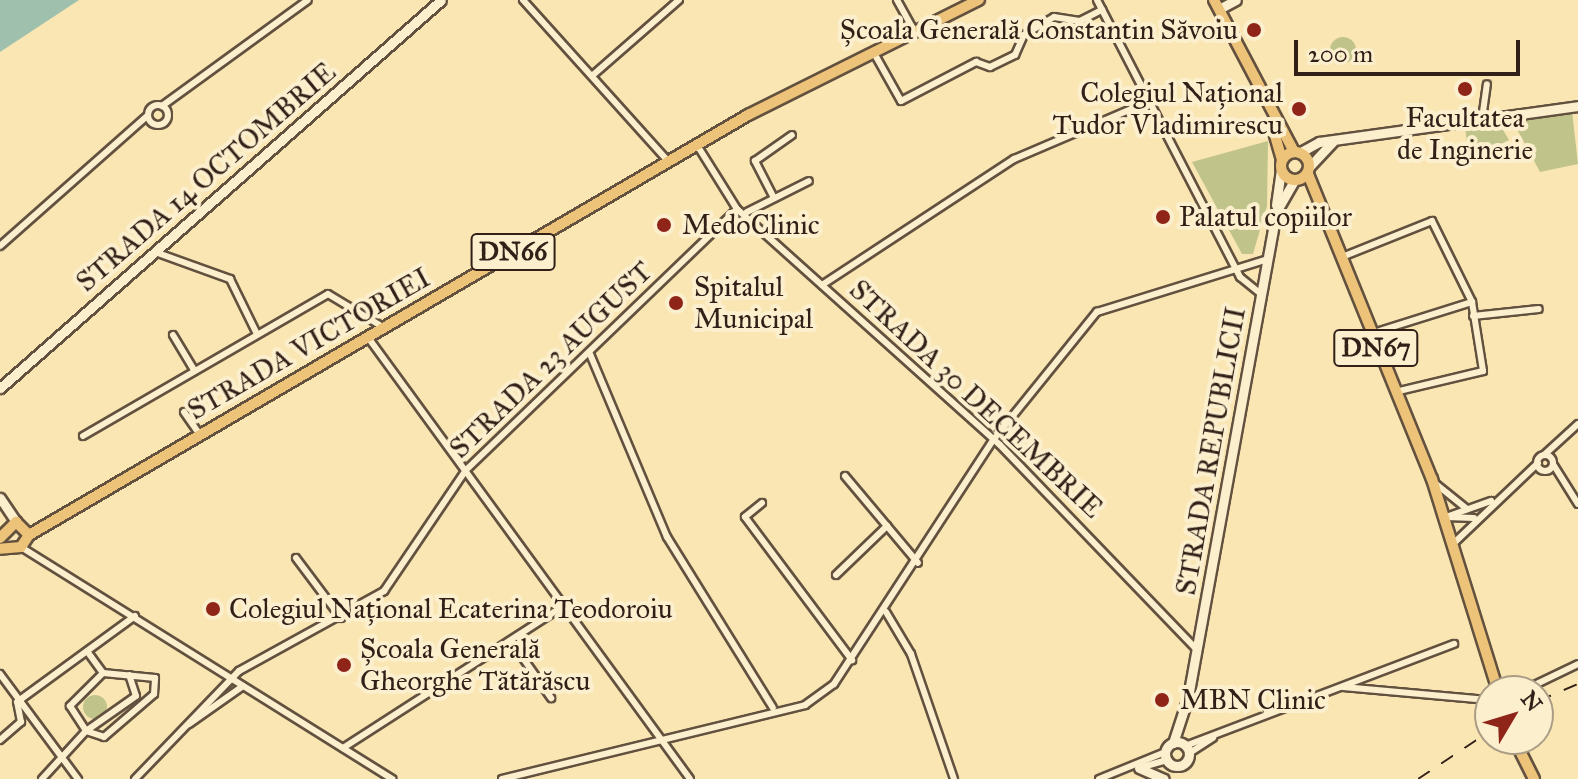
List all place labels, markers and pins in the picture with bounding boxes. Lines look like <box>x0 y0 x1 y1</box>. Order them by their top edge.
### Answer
place label: Școala Generală Constantin Săvoiu <box>840 13 1238 47</box>
marker: Școala Generală Constantin Săvoiu <box>1245 21 1263 39</box>
place label: Colegiul Național Tudor Vladimirescu <box>1053 76 1283 142</box>
marker: Facultatea de Inginerie <box>1456 80 1474 98</box>
marker: Colegiul Național Tudor Vladimirescu <box>1290 100 1308 118</box>
place label: Facultatea de Inginerie <box>1397 101 1533 167</box>
place label: Palatul copiilor <box>1179 200 1352 234</box>
place label: MedoClinic <box>682 208 820 242</box>
marker: Palatul copiilor <box>1154 208 1172 226</box>
marker: MedoClinic <box>653 214 675 236</box>
place label: Spitalul Municipal <box>694 270 813 336</box>
marker: Spitalul Municipal <box>665 292 687 314</box>
place label: Colegiul Național Ecaterina Teodoroiu <box>229 592 673 626</box>
marker: Colegiul Național Ecaterina Teodoroiu <box>204 600 222 618</box>
place label: Școala Generală Gheorghe Tătărăscu <box>360 632 590 698</box>
marker: Școala Generală Gheorghe Tătărăscu <box>335 656 353 674</box>
place label: MBN Clinic <box>1180 683 1326 717</box>
marker: MBN Clinic <box>1151 689 1173 711</box>

